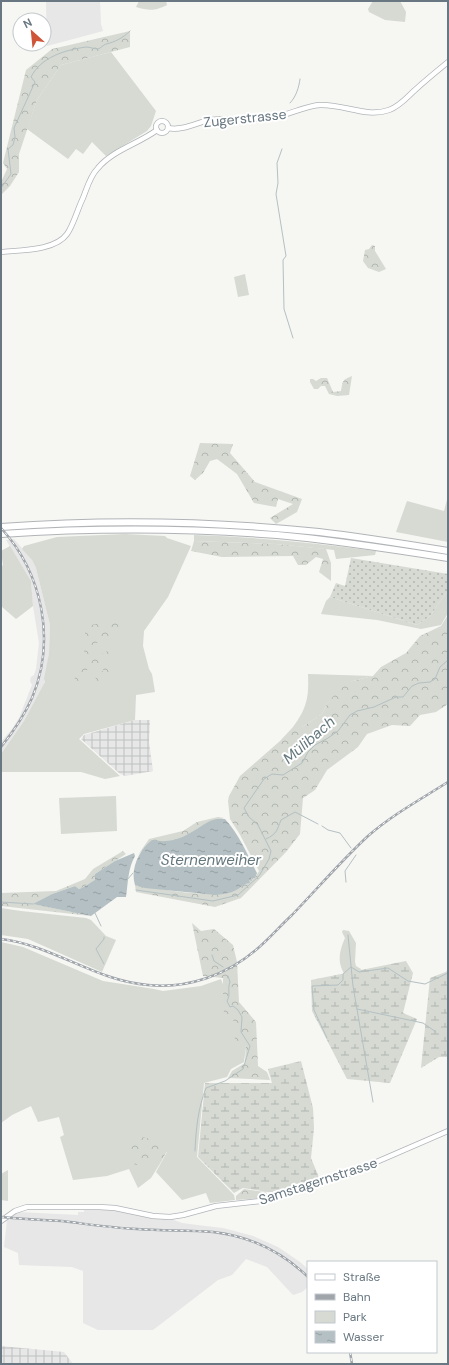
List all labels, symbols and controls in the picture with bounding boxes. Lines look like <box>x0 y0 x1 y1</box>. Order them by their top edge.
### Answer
north arrow <box>12 12 52 52</box>
text: N <box>21 15 34 31</box>
street label: Zugerstrasse <box>203 105 287 131</box>
water label: Mülibach <box>279 712 340 768</box>
water label: Sternenweiher <box>161 850 262 870</box>
street label: Samstagernstrasse <box>256 1153 380 1209</box>
legend <box>307 1261 437 1353</box>
text: Straße <box>343 1269 380 1285</box>
text: Bahn <box>343 1289 371 1305</box>
text: Park <box>343 1309 367 1325</box>
text: Wasser <box>343 1329 384 1345</box>

